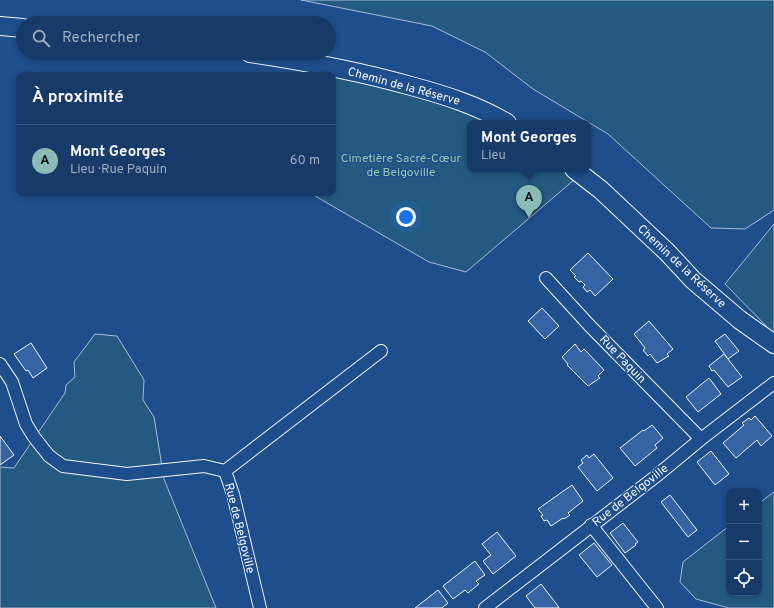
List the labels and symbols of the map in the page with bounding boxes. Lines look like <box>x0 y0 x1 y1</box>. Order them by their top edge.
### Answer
street label: Chemin de la Réserve <box>346 64 462 110</box>
park label: Cimetière Sacré-Cœur de Belgoville <box>341 151 462 181</box>
pin: A <box>516 185 542 218</box>
your location <box>396 207 416 227</box>
street label: Chemin de la Réserve <box>633 221 729 312</box>
street label: Rue Paquin <box>595 332 649 387</box>
street label: Rue de Belgoville <box>589 461 672 531</box>
street label: Rue de Belgoville <box>220 481 258 575</box>

